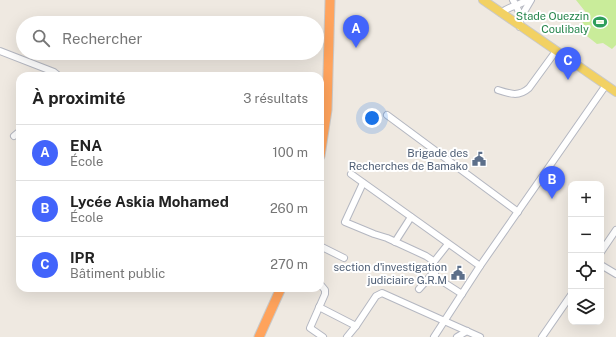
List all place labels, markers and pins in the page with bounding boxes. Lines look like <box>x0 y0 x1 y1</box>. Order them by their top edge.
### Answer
place label: Stade Ouezzin Coulibaly <box>516 10 589 35</box>
sports icon: Stade Ouezzin Coulibaly <box>592 14 608 30</box>
pin: A <box>343 15 369 48</box>
pin: C <box>555 47 581 80</box>
place label: Brigade des Recherches de Bamako <box>349 147 468 172</box>
public building icon: Brigade des Recherches de Bamako <box>471 151 487 167</box>
pin: B <box>539 166 565 199</box>
place label: section d'investigation judiciaire G.R.M <box>334 261 447 286</box>
public building icon: section d'investigation judiciaire G.R.M <box>450 265 466 281</box>

